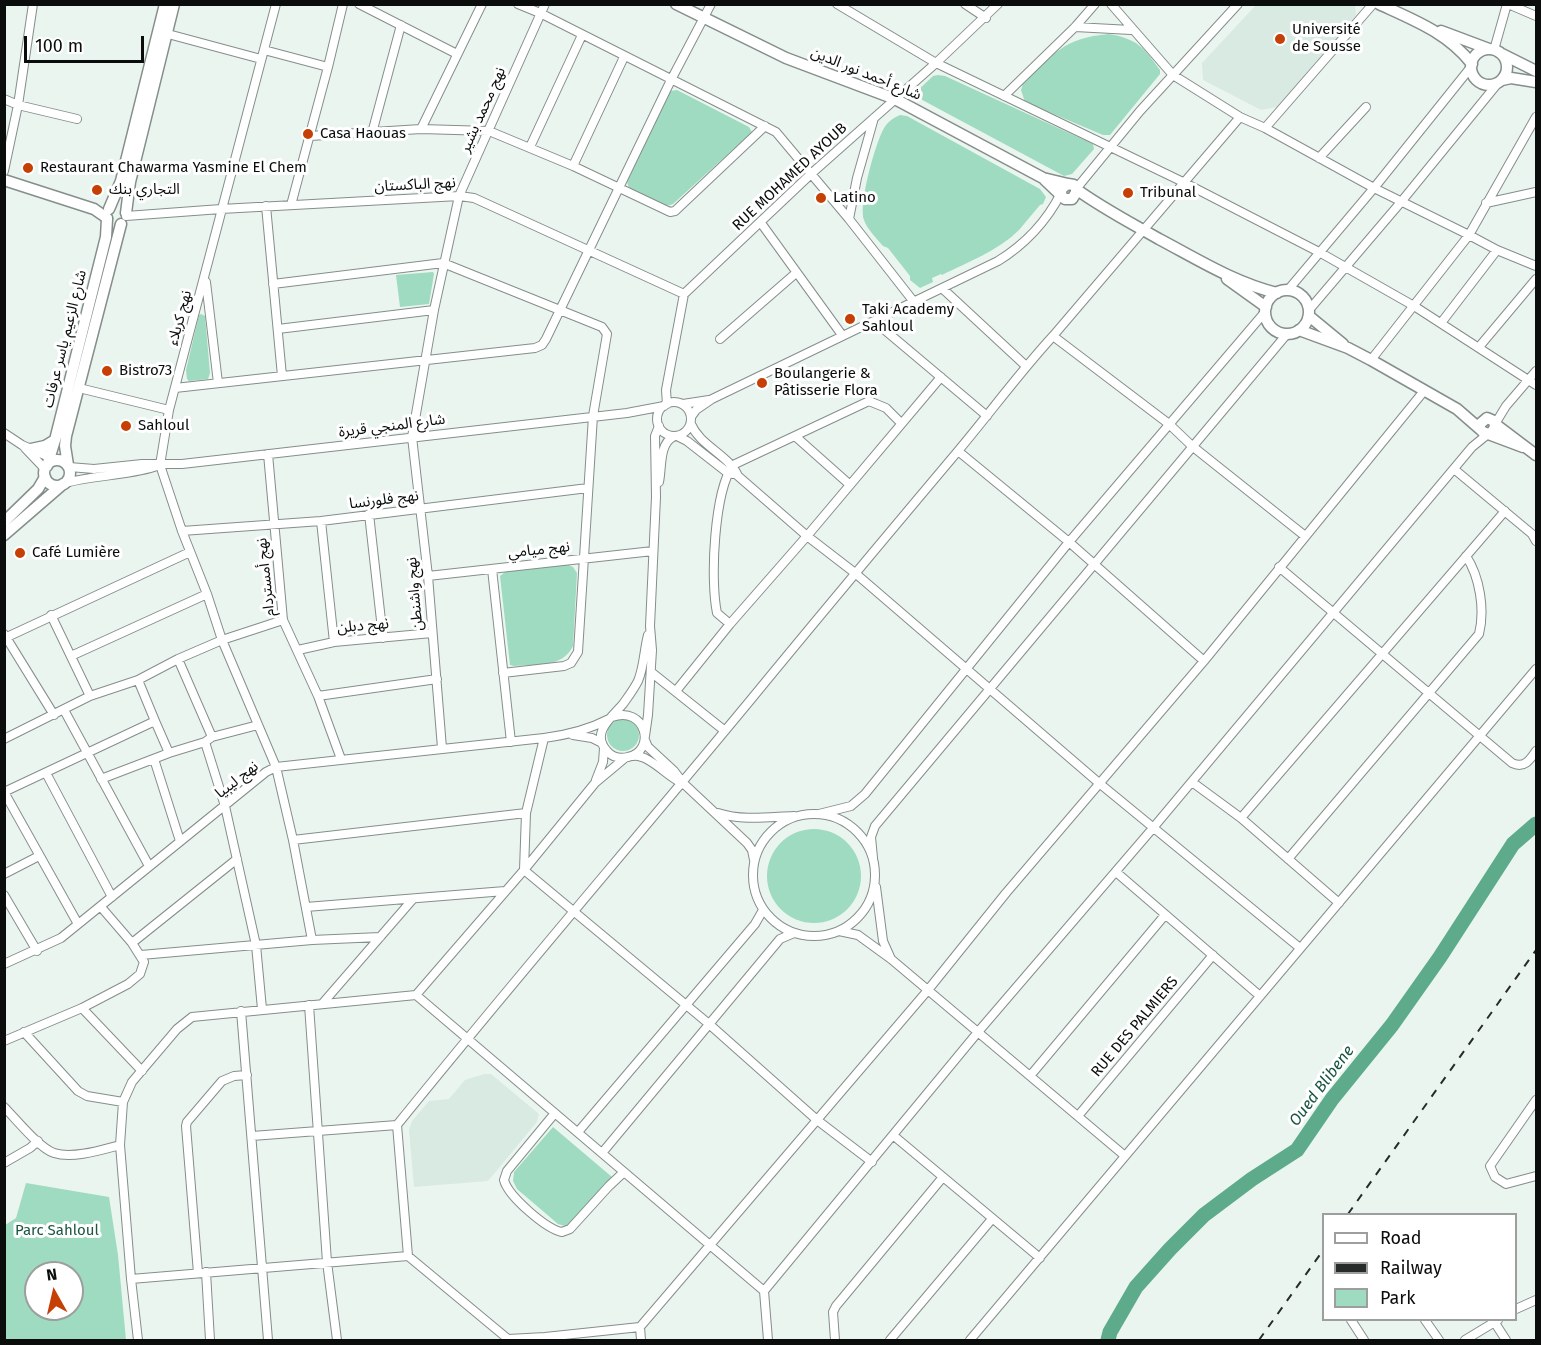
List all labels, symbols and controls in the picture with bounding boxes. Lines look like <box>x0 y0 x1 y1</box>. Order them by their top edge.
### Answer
place label: Université de Sousse <box>1292 21 1361 56</box>
scale bar <box>27 24 147 62</box>
marker: Université de Sousse <box>1273 32 1287 46</box>
text: 100 m <box>35 35 83 57</box>
street label: شارع أحمد نور الدين <box>808 44 924 104</box>
street label: نهج محمد بشير <box>456 64 510 156</box>
street label: RUE MOHAMED AYOUB <box>729 119 851 235</box>
place label: Casa Haouas <box>320 125 406 143</box>
marker: Casa Haouas <box>301 127 315 141</box>
place label: Restaurant Chawarma Yasmine El Chem <box>40 159 307 177</box>
marker: Restaurant Chawarma Yasmine El Chem <box>21 161 35 175</box>
street label: نهج الباكستان <box>374 174 456 196</box>
place label: التجاري بنك <box>109 181 180 199</box>
marker: التجاري بنك <box>90 183 104 197</box>
place label: Tribunal <box>1140 184 1196 202</box>
marker: Tribunal <box>1121 186 1135 200</box>
place label: Latino <box>833 189 876 207</box>
marker: Latino <box>814 191 828 205</box>
street label: شارع الزعيم ياسر عرفات <box>39 268 91 410</box>
street label: نهج كربلاء <box>164 289 196 347</box>
place label: Taki Academy Sahloul <box>862 301 954 336</box>
marker: Taki Academy Sahloul <box>843 312 857 326</box>
place label: Bistro73 <box>119 362 172 380</box>
marker: Bistro73 <box>100 364 114 378</box>
place label: Boulangerie & Pâtisserie Flora <box>774 365 878 400</box>
marker: Boulangerie & Pâtisserie Flora <box>755 376 769 390</box>
street label: شارع المنجي قريرة <box>338 411 446 441</box>
place label: Sahloul <box>138 417 189 435</box>
marker: Sahloul <box>119 419 133 433</box>
street label: نهج فلورنسا <box>348 487 420 513</box>
street label: نهج أمستردام <box>253 537 279 617</box>
street label: نهج ميامي <box>507 538 571 562</box>
place label: Café Lumière <box>32 544 120 562</box>
marker: Café Lumière <box>13 546 27 560</box>
street label: نهج واشنطن <box>403 556 427 632</box>
street label: نهج دبلن <box>336 615 390 637</box>
street label: نهج ليبيا <box>212 758 262 802</box>
street label: RUE DES PALMIERS <box>1088 973 1182 1081</box>
water label: Oued Blibene <box>1286 1042 1358 1130</box>
legend <box>1322 1213 1517 1321</box>
park label: Parc Sahloul <box>15 1222 99 1240</box>
text: Road <box>1380 1227 1422 1249</box>
text: Railway <box>1380 1257 1442 1279</box>
north arrow <box>24 1261 84 1321</box>
text: N <box>45 1265 58 1285</box>
text: Park <box>1380 1287 1415 1309</box>

